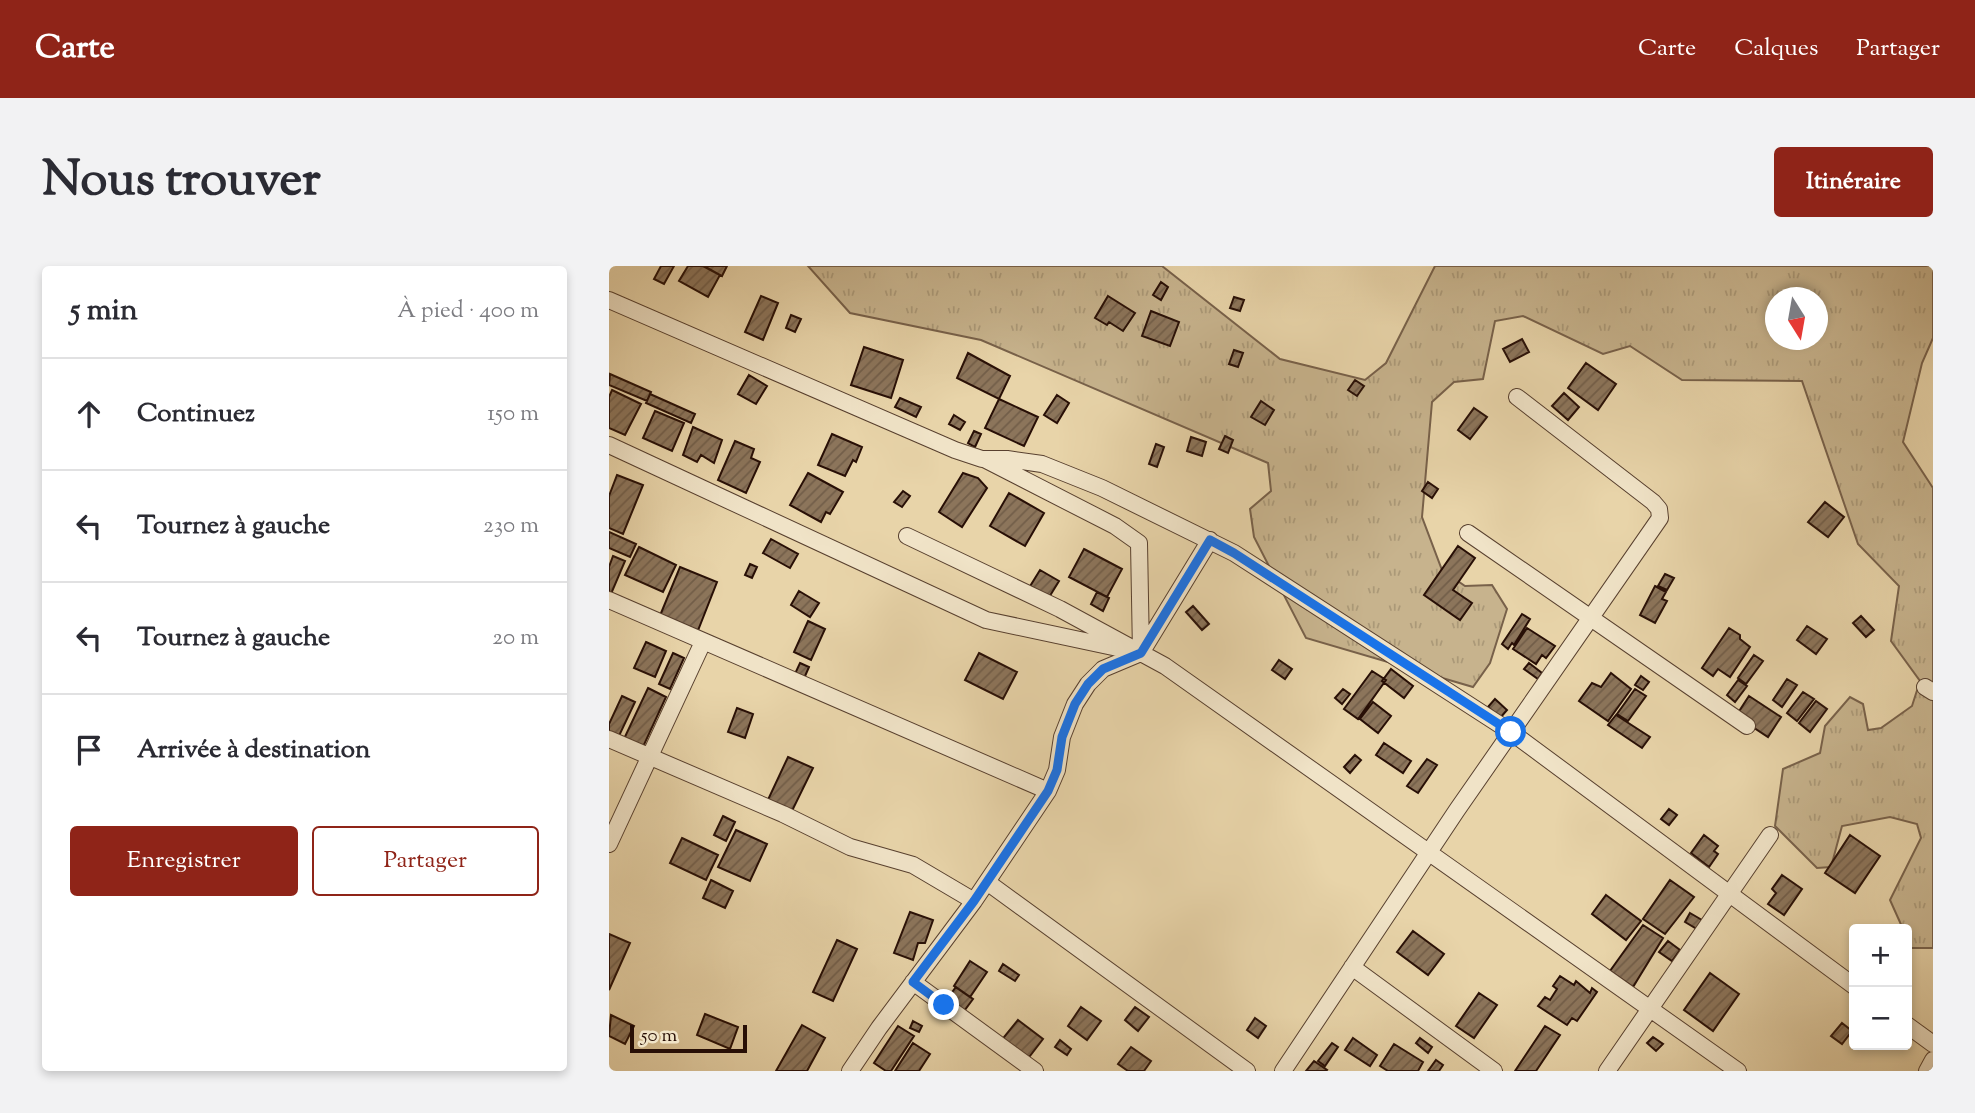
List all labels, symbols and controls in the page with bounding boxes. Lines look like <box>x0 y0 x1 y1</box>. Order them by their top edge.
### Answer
text: Carte <box>35 25 115 73</box>
text: Carte <box>1638 32 1696 66</box>
text: Calques <box>1734 32 1818 66</box>
text: Partager <box>1856 32 1940 66</box>
text: Nous trouver <box>42 147 321 217</box>
button: Itinéraire <box>1774 147 1933 217</box>
north arrow <box>1765 287 1828 350</box>
text: 5 min <box>70 290 138 333</box>
text: À pied · 400 m <box>397 295 539 328</box>
icon: ahead <box>70 395 108 433</box>
text: Continuez <box>137 396 255 433</box>
text: 150 m <box>487 398 539 431</box>
icon: left <box>70 507 108 545</box>
text: Tournez à gauche <box>137 508 330 545</box>
text: 230 m <box>483 510 539 543</box>
icon: left <box>70 619 108 657</box>
text: Tournez à gauche <box>137 620 330 657</box>
text: 20 m <box>492 622 539 655</box>
route start <box>1495 716 1526 747</box>
icon: arrive <box>70 731 108 769</box>
text: Arrivée à destination <box>137 732 370 769</box>
button: Enregistrer <box>70 826 298 896</box>
button: Partager <box>312 826 539 896</box>
map controls <box>1849 924 1912 1050</box>
button: + <box>1849 924 1912 987</box>
button: − <box>1849 987 1912 1050</box>
route end <box>928 989 959 1020</box>
scale bar <box>630 1022 747 1054</box>
text: 50 m <box>641 1023 677 1050</box>

